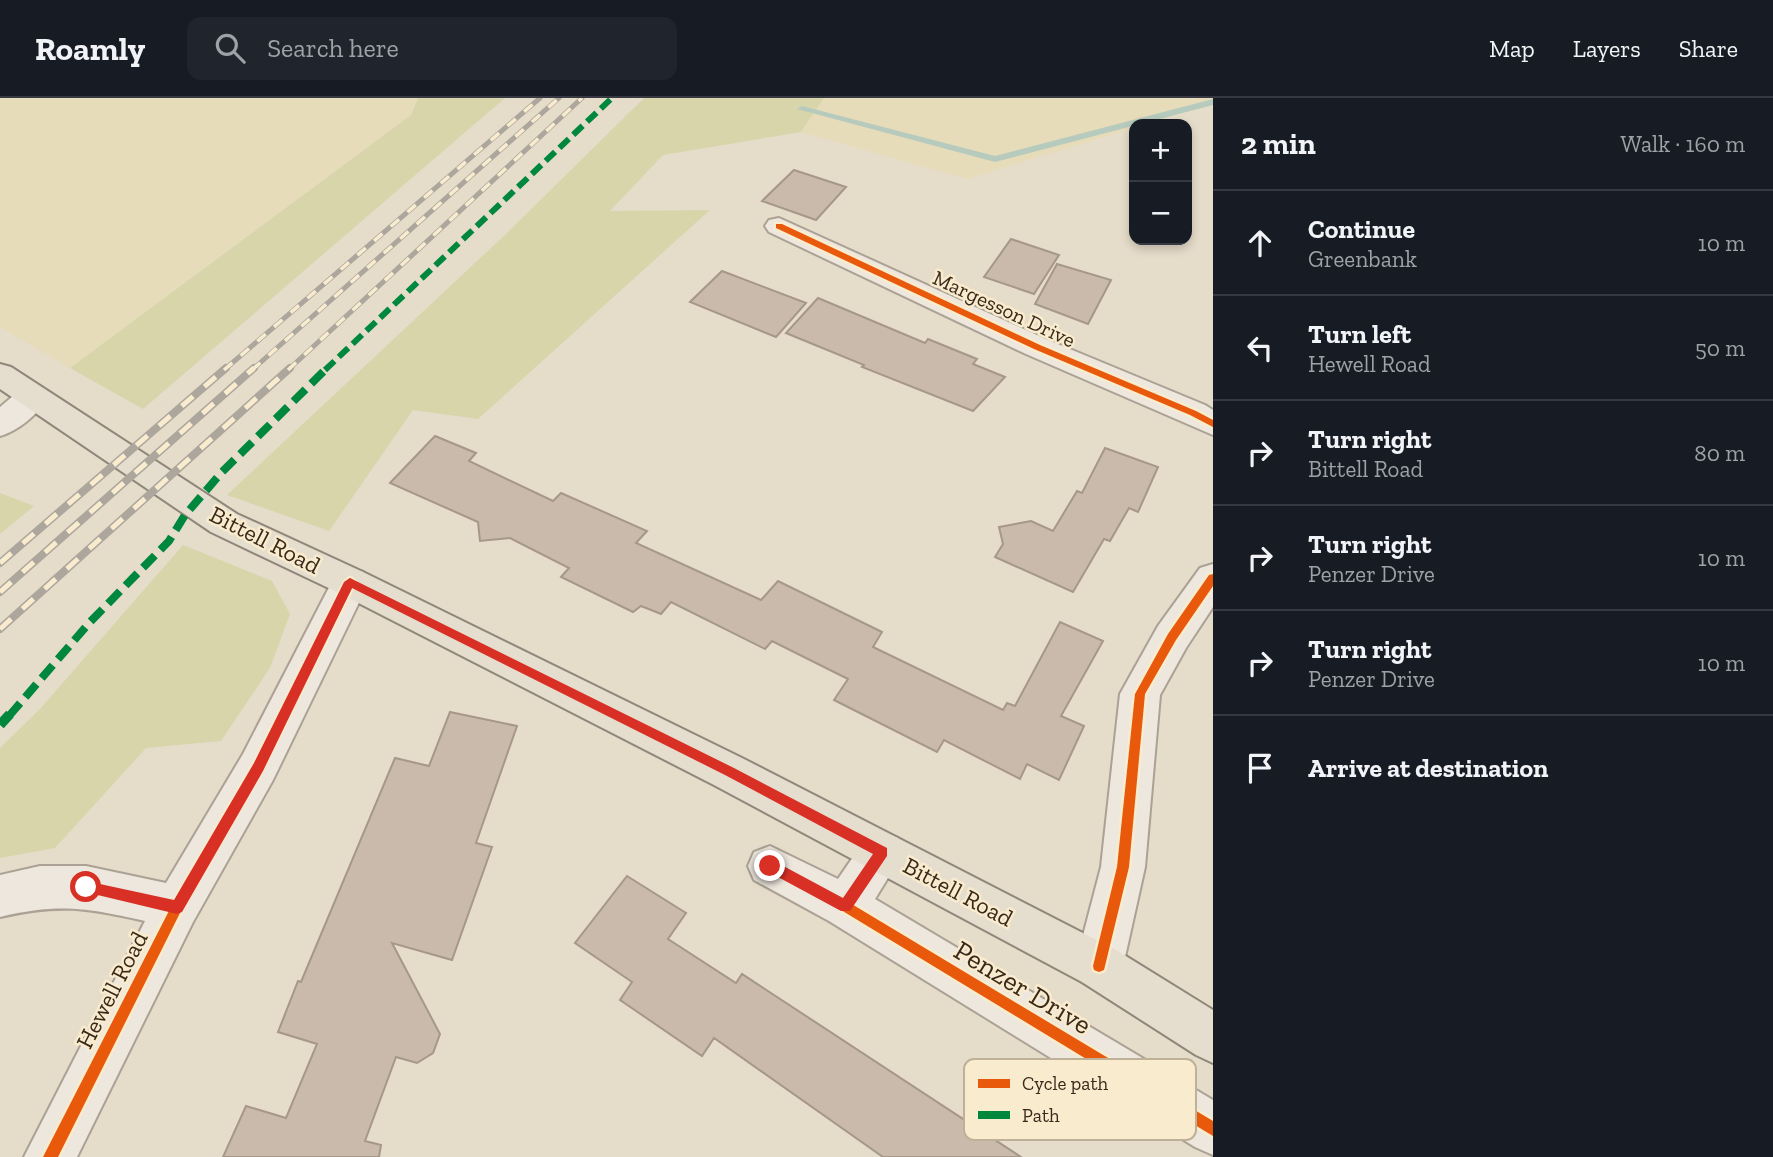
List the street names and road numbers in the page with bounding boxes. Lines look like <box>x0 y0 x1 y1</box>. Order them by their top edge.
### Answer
street label: Margesson Drive <box>929 265 1079 352</box>
street label: Bittell Road <box>205 499 325 580</box>
street label: Bittell Road <box>898 851 1018 933</box>
street label: Hewell Road <box>70 926 153 1053</box>
street label: Penzer Drive <box>948 934 1097 1041</box>

